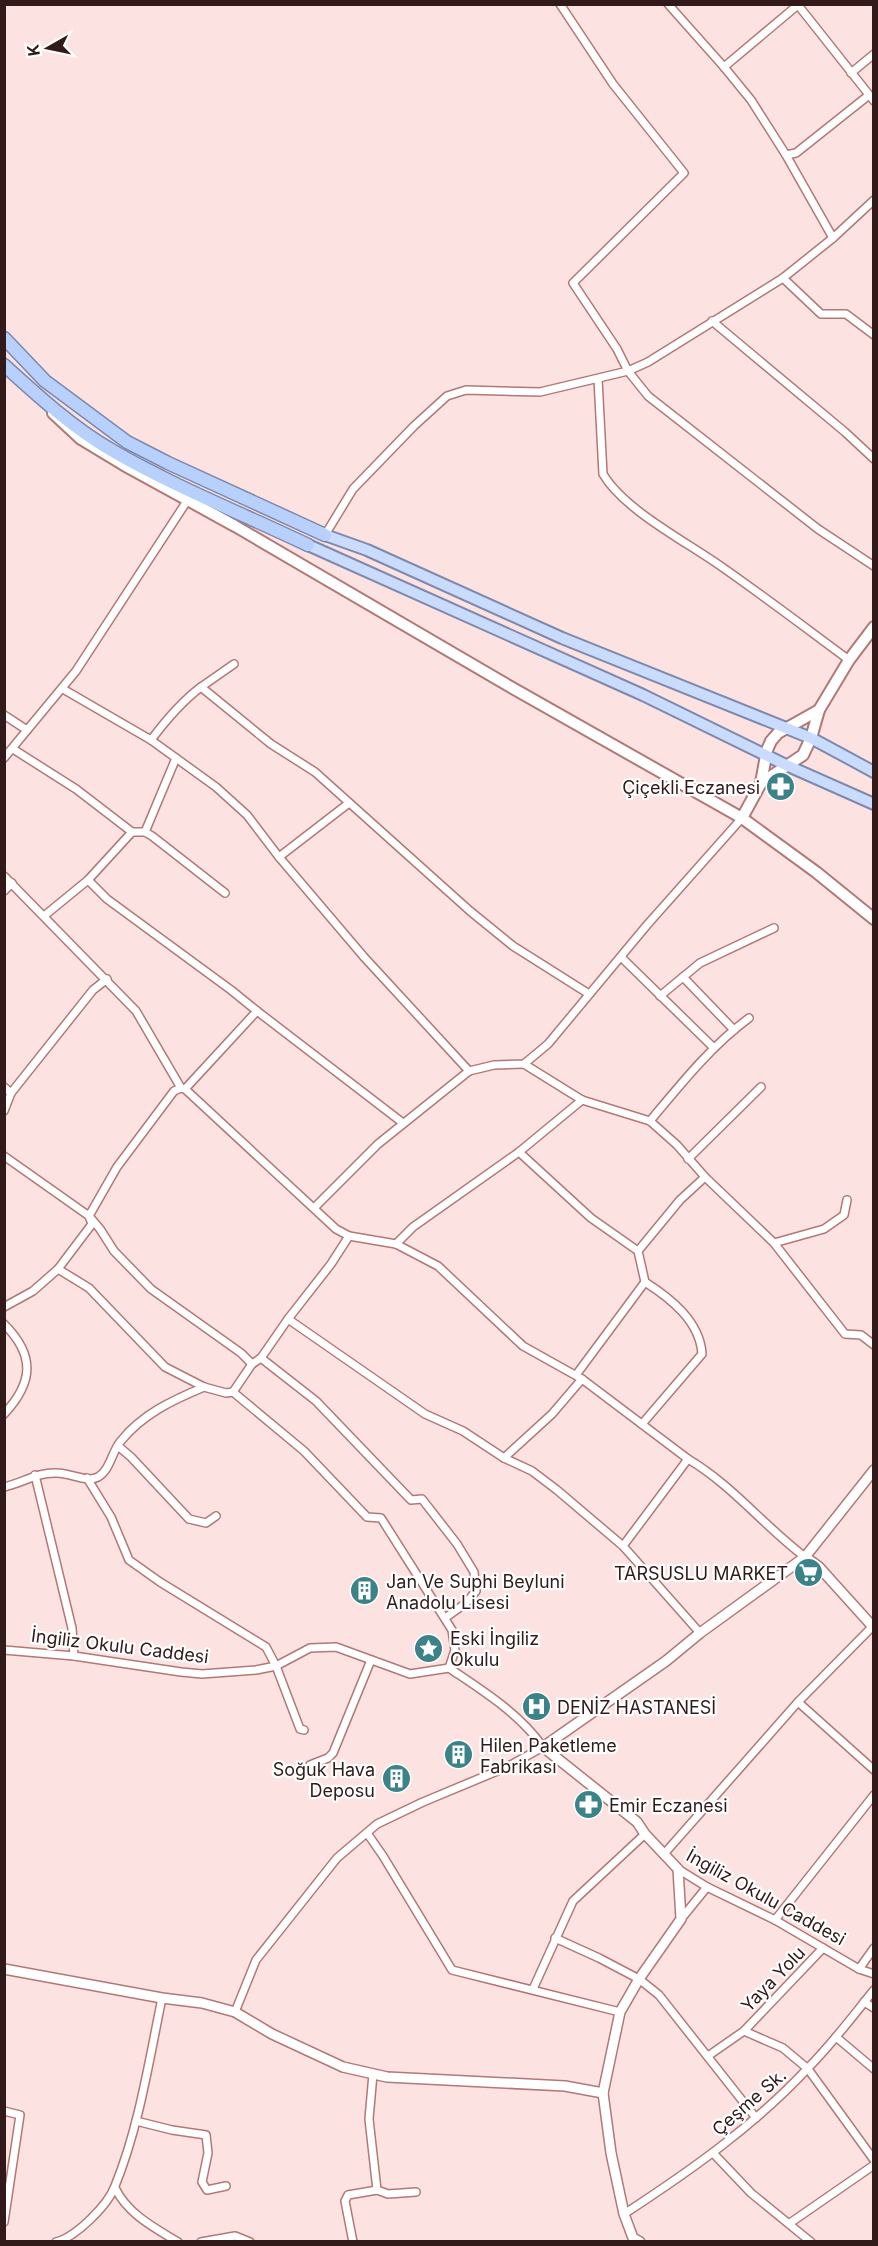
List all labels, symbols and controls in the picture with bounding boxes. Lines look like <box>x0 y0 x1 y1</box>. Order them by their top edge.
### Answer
north arrow <box>18 18 78 78</box>
text: K <box>22 43 44 58</box>
pharmacy icon: Çiçekli Eczanesi <box>765 771 797 803</box>
place label: Çiçekli Eczanesi <box>622 777 760 798</box>
supermarket icon: TARSUSLU MARKET <box>793 1557 825 1589</box>
place label: TARSUSLU MARKET <box>614 1563 788 1584</box>
place label: Jan Ve Suphi Beyluni Anadolu Lisesi <box>386 1571 565 1613</box>
building icon: Jan Ve Suphi Beyluni Anadolu Lisesi <box>349 1575 381 1607</box>
street label: İngiliz Okulu Caddesi <box>30 1624 210 1667</box>
place label: Eski İngiliz Okulu <box>450 1627 539 1670</box>
place icon: Eski İngiliz Okulu <box>413 1632 445 1664</box>
hospital icon: DENİZ HASTANESİ <box>520 1691 552 1723</box>
place label: DENİZ HASTANESİ <box>557 1696 716 1718</box>
place label: Hilen Paketleme Fabrikası <box>480 1735 617 1777</box>
building icon: Hilen Paketleme Fabrikası <box>443 1739 475 1771</box>
place label: Soğuk Hava Deposu <box>273 1759 375 1801</box>
building icon: Soğuk Hava Deposu <box>380 1763 412 1795</box>
pharmacy icon: Emir Eczanesi <box>572 1789 604 1821</box>
place label: Emir Eczanesi <box>609 1795 728 1816</box>
street label: İngiliz Okulu Caddesi <box>683 1844 850 1949</box>
street label: Yaya Yolu <box>737 1942 809 2016</box>
street label: Çeşme Sk. <box>708 2064 790 2140</box>

